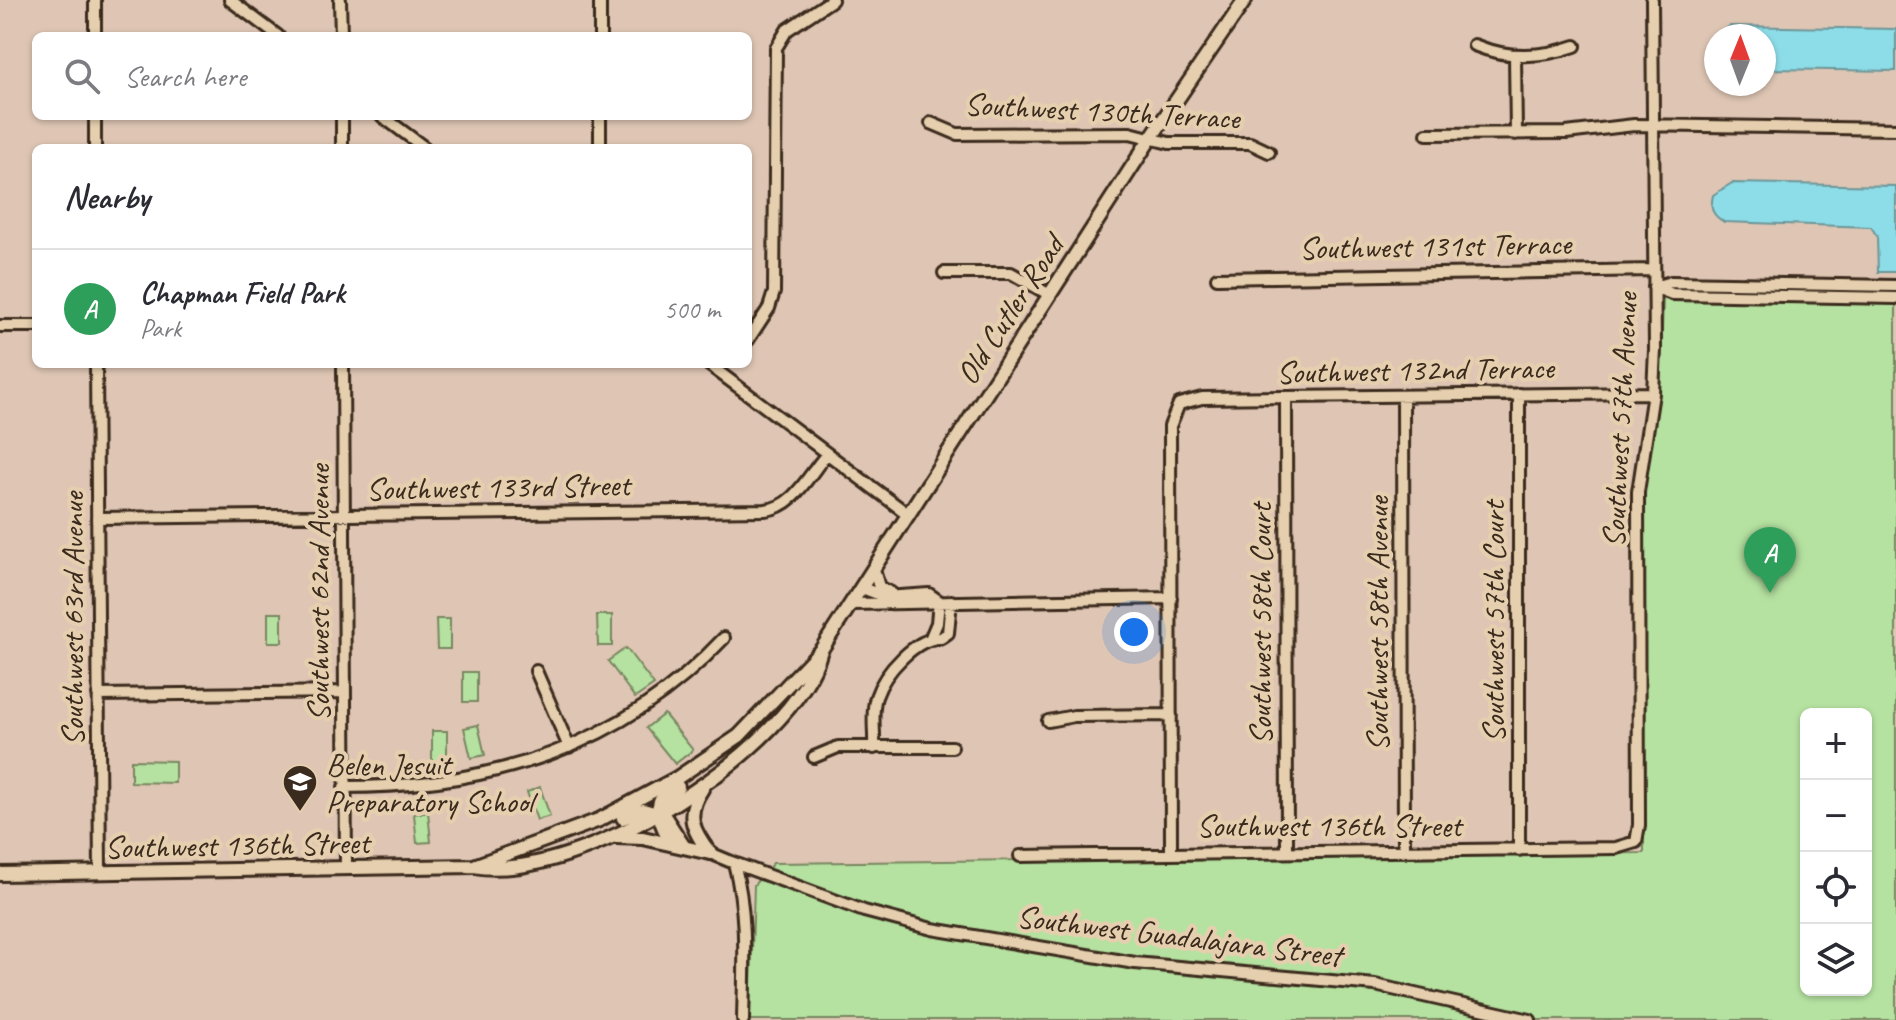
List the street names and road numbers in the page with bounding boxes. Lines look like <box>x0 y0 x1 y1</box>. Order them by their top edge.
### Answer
street label: Southwest 130th Terrace <box>963 83 1243 139</box>
street label: Southwest 131st Terrace <box>1299 223 1574 269</box>
street label: Old Cutler Road <box>947 224 1076 392</box>
street label: Southwest 57th Avenue <box>1593 289 1647 548</box>
street label: Southwest 132nd Terrace <box>1276 347 1557 393</box>
street label: Southwest 62nd Avenue <box>298 462 339 721</box>
street label: Southwest 133rd Street <box>366 464 634 510</box>
street label: Southwest 63rd Avenue <box>52 489 93 746</box>
street label: Southwest 58th Avenue <box>1357 494 1398 752</box>
street label: Southwest 57th Court <box>1473 498 1514 743</box>
street label: Southwest 58th Court <box>1240 500 1281 745</box>
street label: Southwest 136th Street <box>1197 805 1465 846</box>
street label: Southwest 136th Street <box>104 822 373 868</box>
street label: Southwest Guadalajara Street <box>1014 896 1348 977</box>

